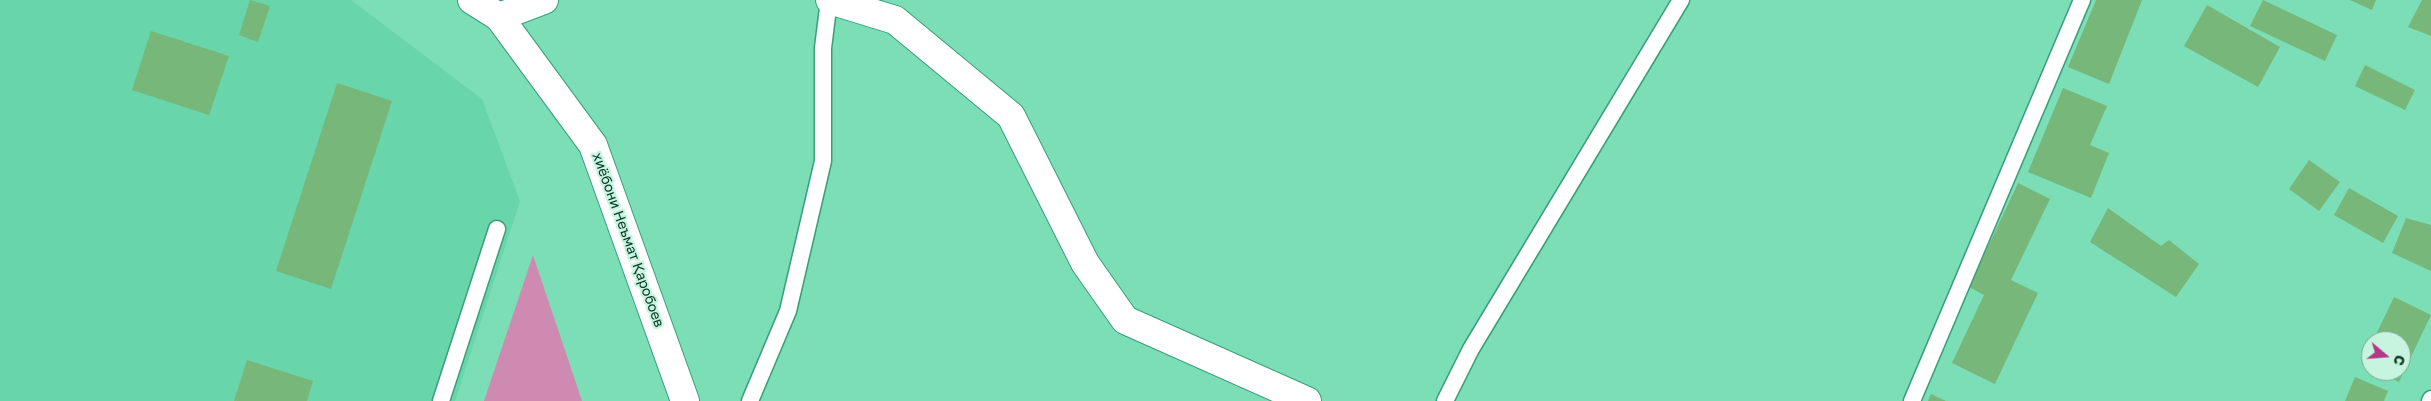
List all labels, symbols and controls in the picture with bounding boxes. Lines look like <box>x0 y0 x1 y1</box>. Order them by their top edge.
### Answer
street label: хиёбони Неъмат Қаробоев <box>589 150 667 330</box>
north arrow <box>2361 331 2411 381</box>
text: С <box>2390 353 2409 368</box>

